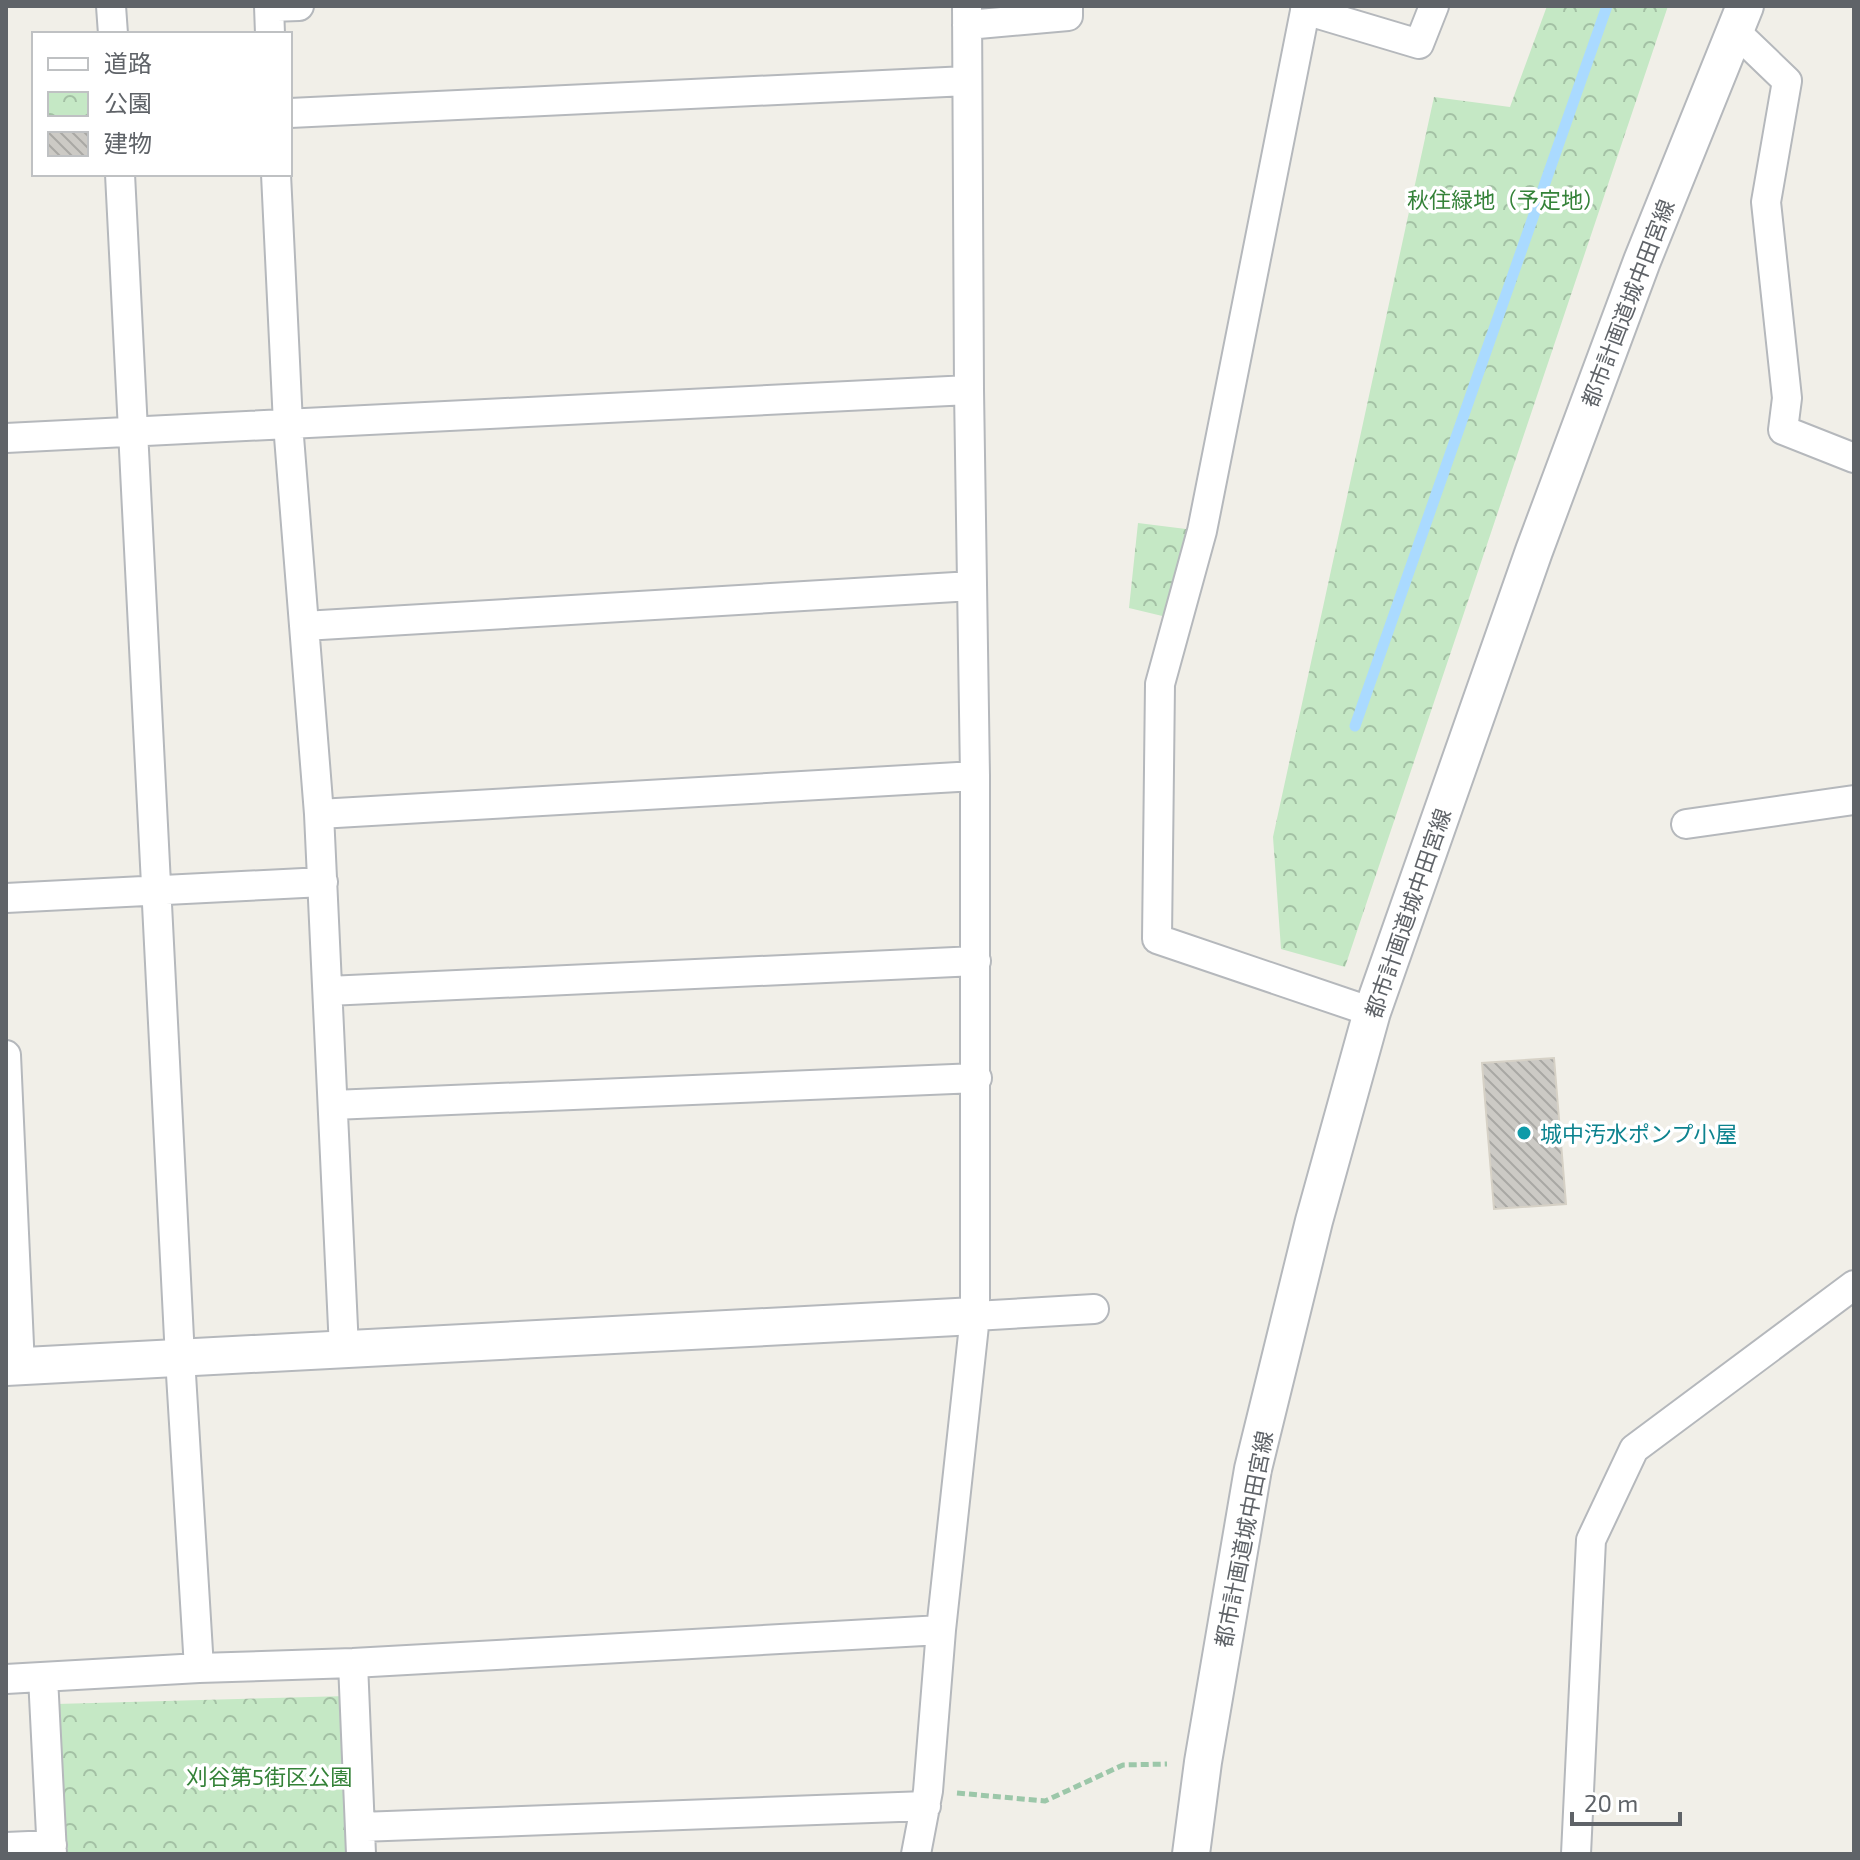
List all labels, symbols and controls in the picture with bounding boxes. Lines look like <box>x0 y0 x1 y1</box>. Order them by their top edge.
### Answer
legend <box>32 32 292 176</box>
text: 道路 <box>104 48 152 77</box>
text: 公園 <box>104 88 152 117</box>
text: 建物 <box>104 128 152 157</box>
park label: 秋住緑地（予定地） <box>1407 186 1605 212</box>
street label: 都市計画道城中田宮線 <box>1575 196 1679 410</box>
street label: 都市計画道城中田宮線 <box>1359 805 1455 1021</box>
place label: 城中汚水ポンプ小屋 <box>1540 1120 1737 1146</box>
marker: 城中汚水ポンプ小屋 <box>1515 1124 1533 1142</box>
street label: 都市計画道城中田宮線 <box>1209 1429 1277 1649</box>
park label: 刈谷第5街区公園 <box>186 1763 352 1789</box>
scale bar <box>1572 1776 1680 1826</box>
text: 20 m <box>1584 1788 1638 1817</box>

